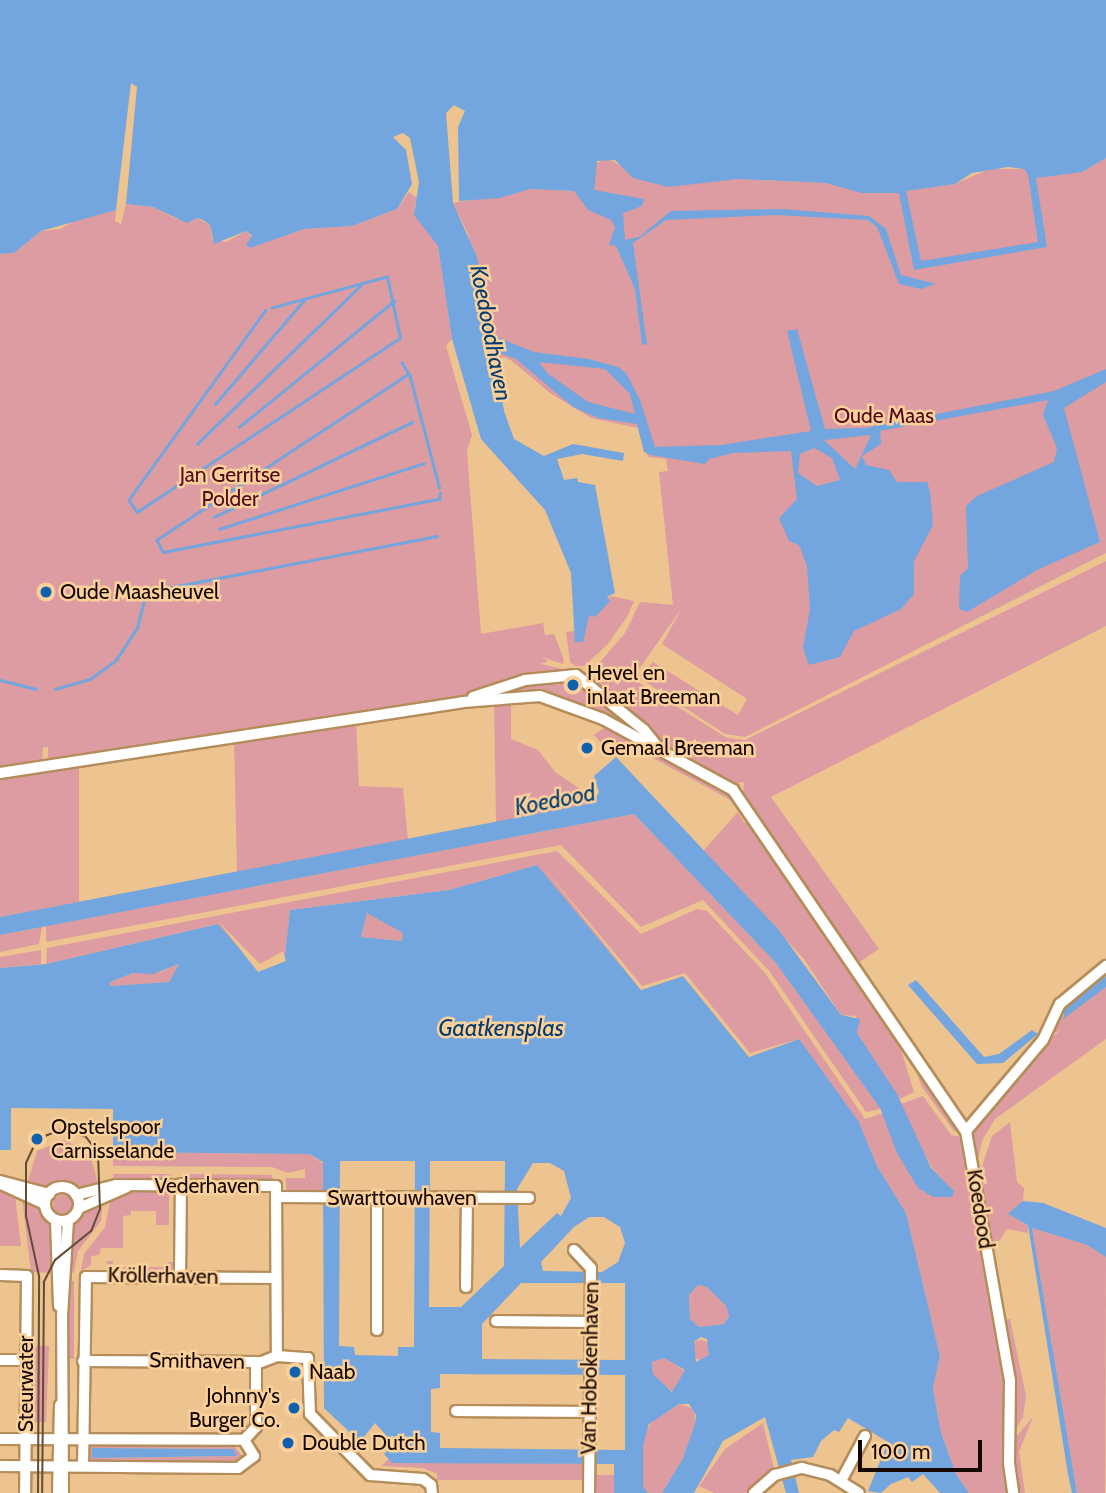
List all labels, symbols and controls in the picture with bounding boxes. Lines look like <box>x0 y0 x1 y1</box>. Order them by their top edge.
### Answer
water label: Koedoodhaven <box>464 263 518 403</box>
park label: Oude Maas <box>834 403 934 429</box>
park label: Jan Gerritse Polder <box>180 462 280 512</box>
place label: Oude Maasheuvel <box>60 579 219 605</box>
marker: Oude Maasheuvel <box>38 584 54 600</box>
place label: Hevel en inlaat Breeman <box>587 660 720 710</box>
marker: Hevel en inlaat Breeman <box>565 677 581 693</box>
place label: Gemaal Breeman <box>601 735 755 761</box>
marker: Gemaal Breeman <box>579 740 595 756</box>
water label: Koedood <box>512 779 598 821</box>
water label: Gaatkensplas <box>438 1014 564 1042</box>
place label: Opstelspoor Carnisselande <box>51 1114 174 1164</box>
marker: Opstelspoor Carnisselande <box>29 1131 45 1147</box>
street label: Koedood <box>961 1168 999 1250</box>
street label: Vederhaven <box>154 1173 260 1199</box>
street label: Swarttouwhaven <box>327 1185 477 1211</box>
street label: Kröllerhaven <box>107 1262 219 1290</box>
street label: Van Hobokenhaven <box>576 1281 604 1455</box>
street label: Steurwater <box>13 1336 39 1432</box>
street label: Smithaven <box>149 1348 245 1374</box>
place label: Naab <box>309 1359 355 1385</box>
marker: Naab <box>287 1364 303 1380</box>
place label: Johnny's Burger Co. <box>189 1383 280 1433</box>
marker: Johnny's Burger Co. <box>286 1400 302 1416</box>
scale bar <box>861 1426 985 1470</box>
place label: Double Dutch <box>302 1430 426 1456</box>
marker: Double Dutch <box>280 1435 296 1451</box>
text: 100 m <box>871 1439 930 1464</box>

